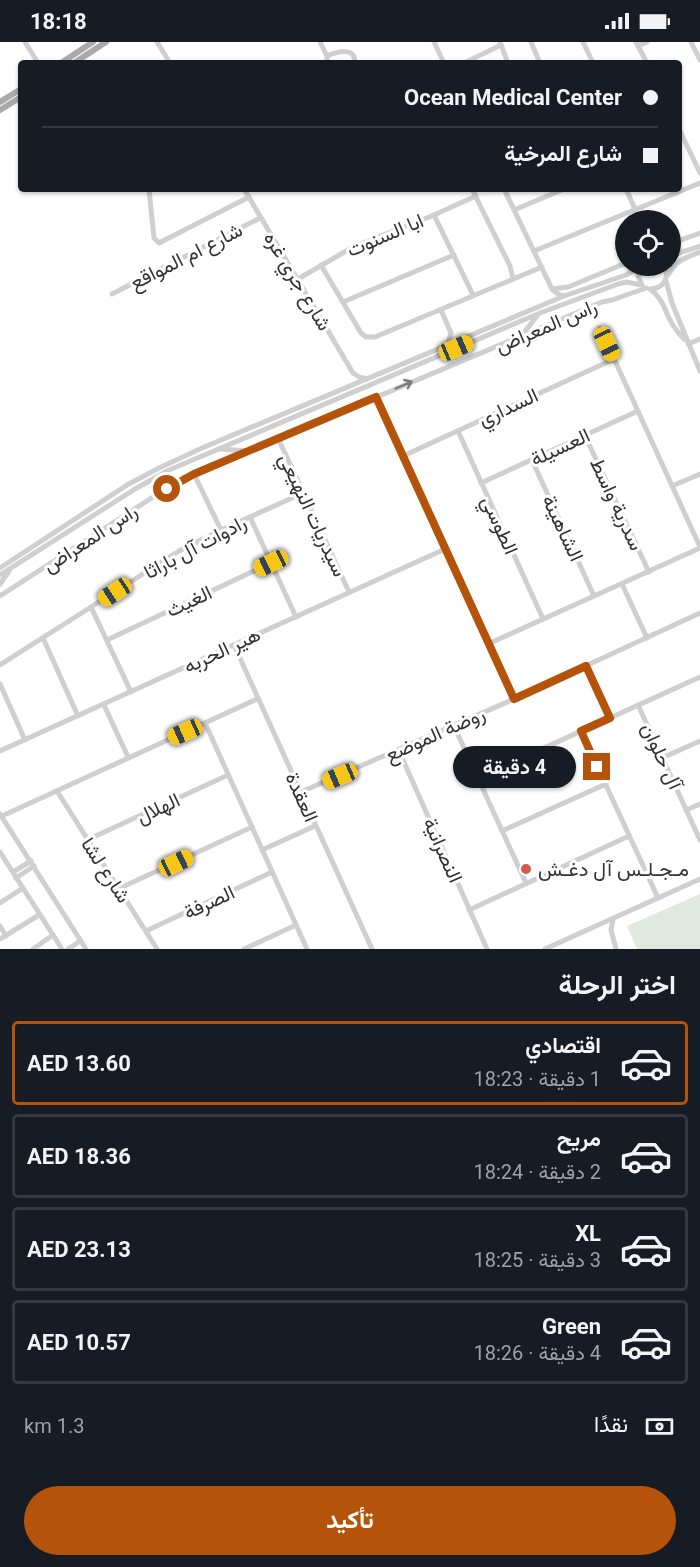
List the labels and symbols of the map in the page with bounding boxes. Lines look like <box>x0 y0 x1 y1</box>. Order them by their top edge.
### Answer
street label: ابا السنوت <box>343 208 427 263</box>
street label: شارع ام المواقع <box>126 217 247 296</box>
street label: شارع جري غره <box>255 227 337 337</box>
street label: راس المعراض <box>492 294 601 359</box>
car <box>591 324 623 364</box>
car <box>436 333 476 363</box>
one-way arrow <box>394 379 413 390</box>
street label: السداري <box>474 383 544 436</box>
street label: العسيلة <box>527 423 593 471</box>
street label: سيدريات النهيعي <box>269 450 352 583</box>
street label: سدرية واسط <box>584 454 649 555</box>
route start <box>153 475 180 502</box>
street label: الشاهينة <box>537 491 589 565</box>
street label: الطوسي <box>472 492 523 560</box>
street label: راس المعراض <box>38 499 142 578</box>
street label: رادوات آل باراثا <box>140 510 251 585</box>
car <box>251 547 291 579</box>
car <box>95 575 135 609</box>
street label: الغيث <box>162 580 216 622</box>
street label: هير الحربه <box>180 622 265 679</box>
street label: روضة الموضع <box>381 701 490 769</box>
car <box>165 716 205 748</box>
street label: آل حلوان <box>635 719 688 795</box>
callout: 4 دقيقة <box>453 746 576 788</box>
route end <box>583 753 610 780</box>
car <box>320 761 360 791</box>
street label: العقدة <box>281 768 323 826</box>
street label: الهلال <box>132 788 184 829</box>
street label: النصرانية <box>417 814 468 887</box>
street label: شارع لشا <box>74 833 136 908</box>
car <box>156 847 196 879</box>
place label: مـجـلـس آل دغـش <box>538 857 689 881</box>
marker: مـجـلـس آل دغـش <box>519 862 533 876</box>
street label: الصرفة <box>180 880 239 925</box>

